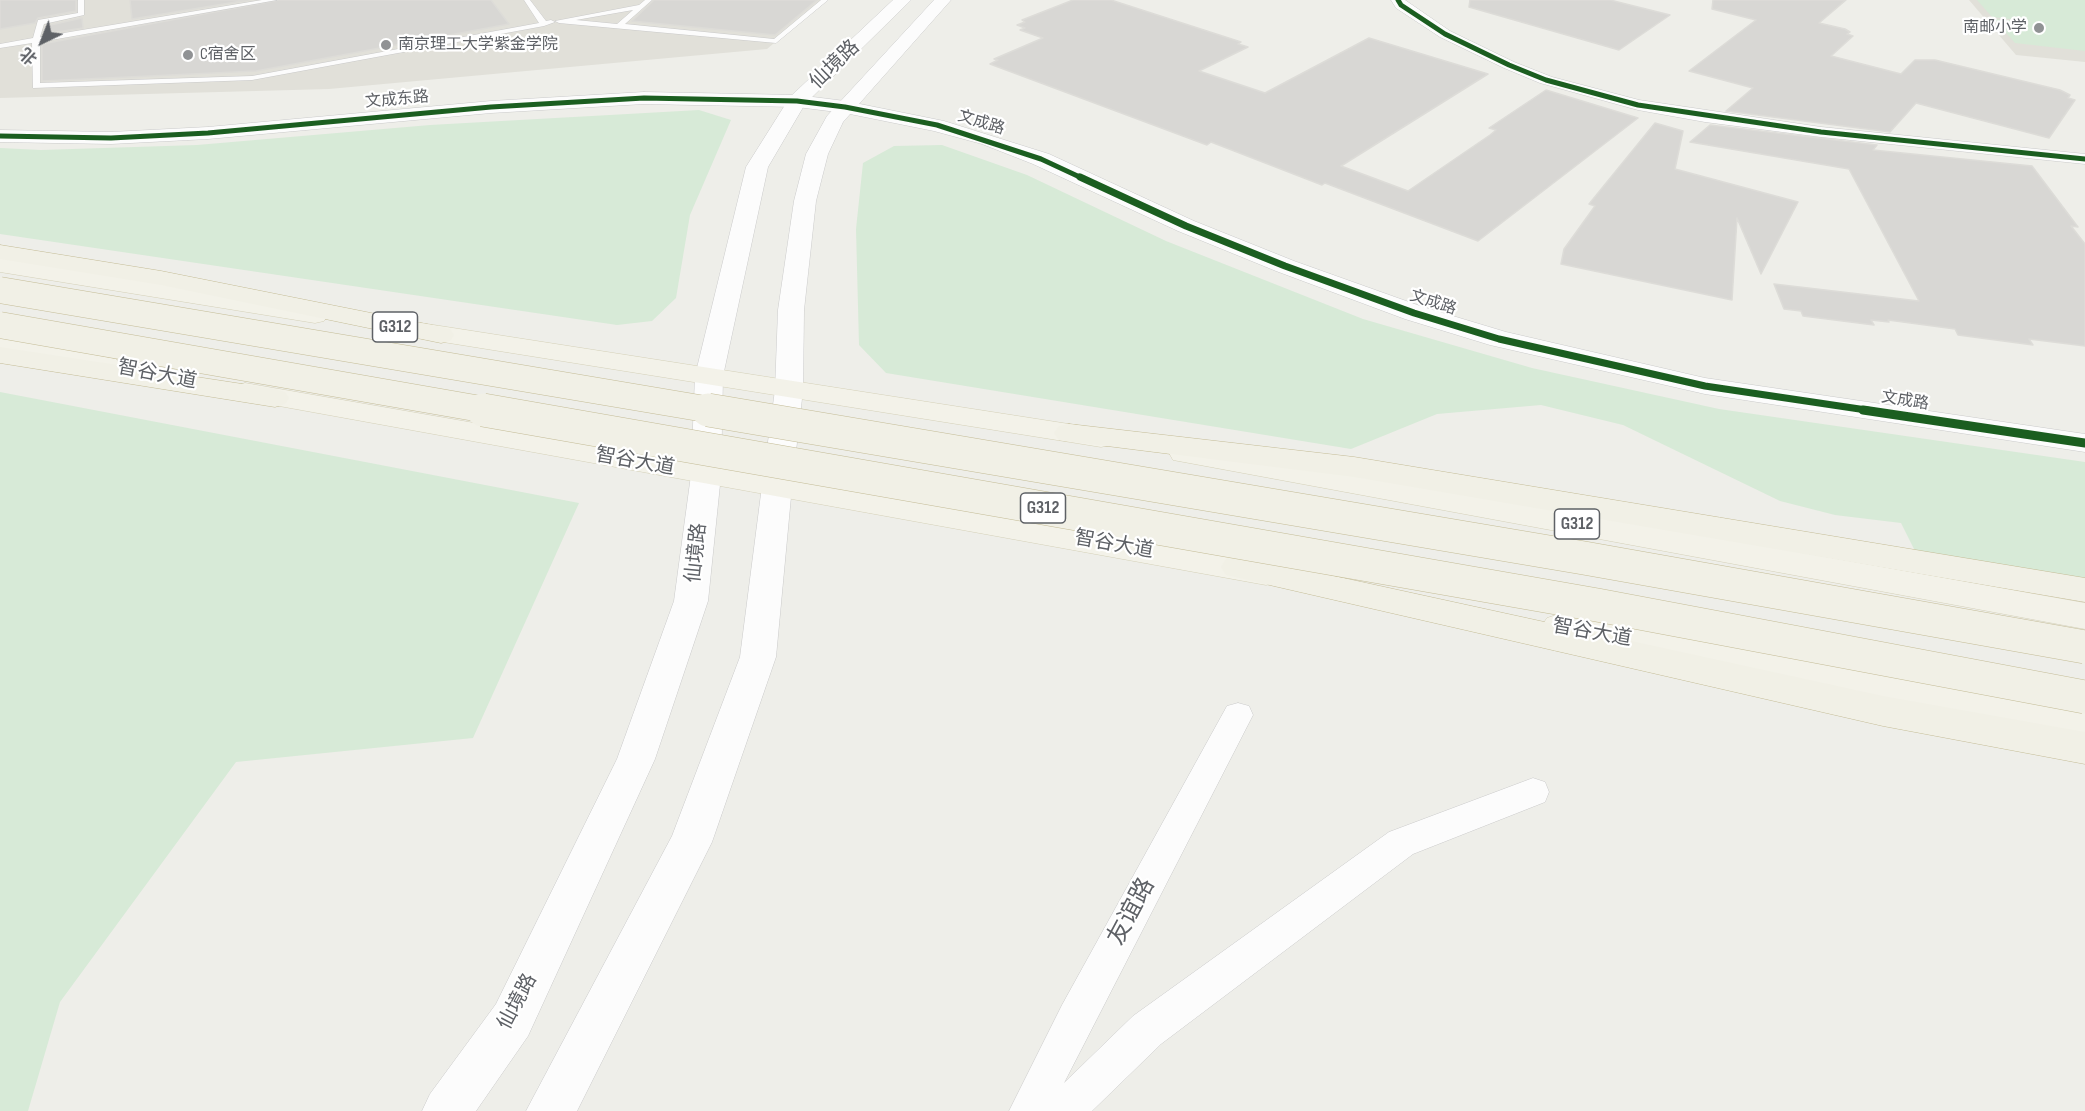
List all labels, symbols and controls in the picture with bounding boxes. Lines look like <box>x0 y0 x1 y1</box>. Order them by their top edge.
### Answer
north arrow <box>12 12 72 72</box>
place label: 南邮小学 <box>1963 18 2027 38</box>
marker: 南邮小学 <box>2032 21 2046 35</box>
place label: 南京理工大学紫金学院 <box>398 35 558 55</box>
street label: 仙境路 <box>805 36 865 94</box>
marker: 南京理工大学紫金学院 <box>379 38 393 52</box>
text: 北 <box>17 43 42 68</box>
place label: C宿舍区 <box>200 45 256 65</box>
marker: C宿舍区 <box>181 48 195 62</box>
street label: 文成东路 <box>364 88 430 112</box>
street label: 文成路 <box>955 107 1007 139</box>
street label: 文成路 <box>1407 286 1459 320</box>
road number: G312 <box>372 312 418 342</box>
street label: 智谷大道 <box>115 356 199 394</box>
street label: 文成路 <box>1880 388 1930 414</box>
street label: 智谷大道 <box>594 443 676 481</box>
road number: G312 <box>1020 493 1066 523</box>
road number: G312 <box>1554 509 1600 539</box>
street label: 仙境路 <box>682 522 712 584</box>
street label: 智谷大道 <box>1073 526 1155 564</box>
street label: 智谷大道 <box>1551 614 1633 652</box>
street label: 友谊路 <box>1102 873 1162 951</box>
street label: 仙境路 <box>493 970 543 1034</box>

